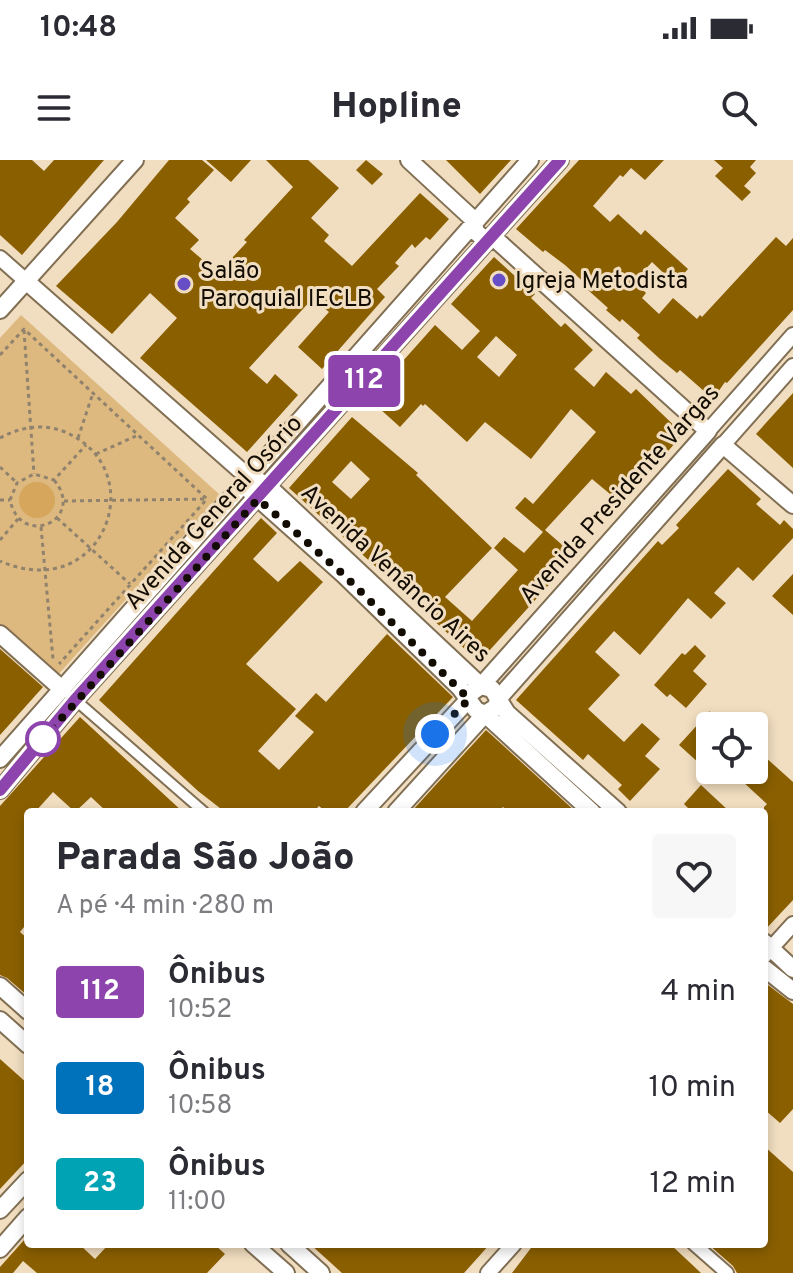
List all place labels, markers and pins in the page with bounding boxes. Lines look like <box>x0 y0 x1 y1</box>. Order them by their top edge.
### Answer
place label: Salão Paroquial IECLB <box>200 257 373 315</box>
place label: Igreja Metodista <box>515 267 688 297</box>
marker: Igreja Metodista <box>490 271 508 289</box>
marker: Salão Paroquial IECLB <box>175 275 193 293</box>
unlabelled marker <box>26 722 60 756</box>

